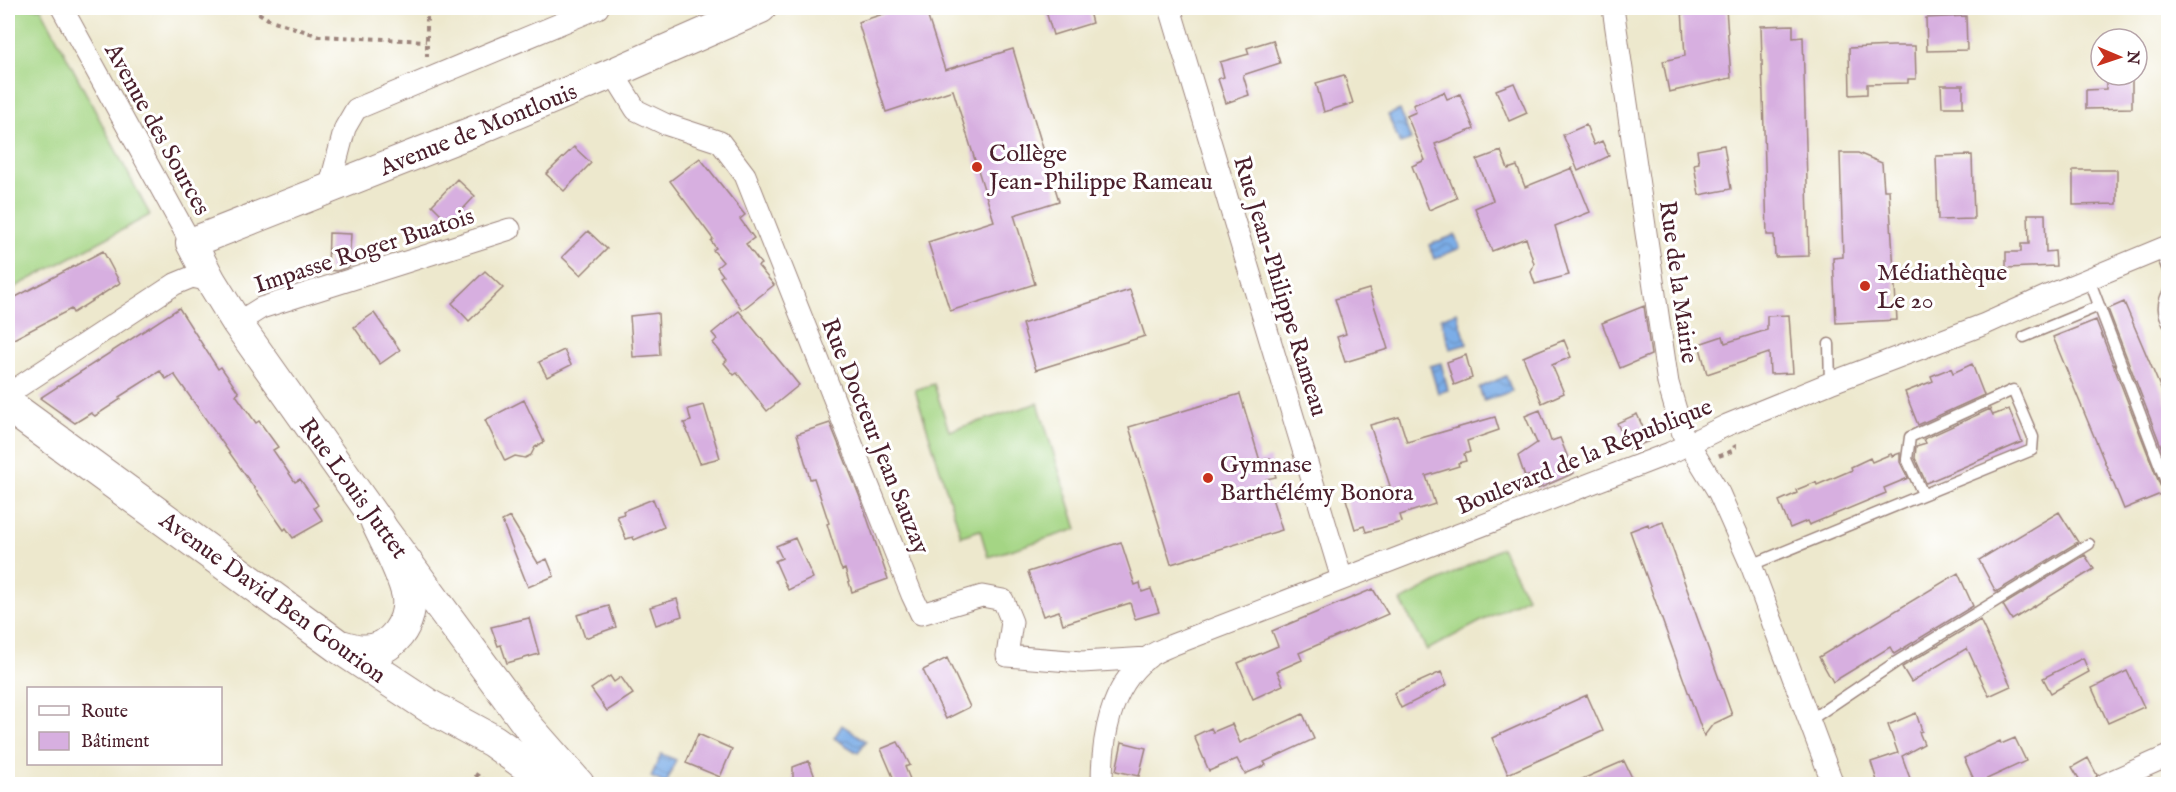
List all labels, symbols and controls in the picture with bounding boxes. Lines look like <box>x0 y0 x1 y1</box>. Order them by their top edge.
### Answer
north arrow <box>2089 27 2149 87</box>
street label: Avenue des Sources <box>96 37 217 221</box>
text: N <box>2122 49 2142 65</box>
street label: Avenue de Montlouis <box>374 77 582 185</box>
place label: Collège Jean-Philippe Rameau <box>986 139 1213 198</box>
street label: Rue Jean-Philippe Rameau <box>1225 153 1334 420</box>
marker: Collège Jean-Philippe Rameau <box>970 160 984 174</box>
street label: Rue de la Mairie <box>1651 199 1704 365</box>
street label: Impasse Roger Buatois <box>251 201 478 302</box>
place label: Médiathèque Le 20 <box>1877 258 2007 317</box>
marker: Médiathèque Le 20 <box>1858 279 1872 293</box>
street label: Rue Docteur Jean Sauzay <box>813 314 936 559</box>
street label: Boulevard de la République <box>1452 392 1717 523</box>
street label: Rue Louis Juttet <box>291 412 414 565</box>
place label: Gymnase Barthélémy Bonora <box>1220 450 1414 509</box>
marker: Gymnase Barthélémy Bonora <box>1201 471 1215 485</box>
street label: Avenue David Ben Gourion <box>152 505 392 691</box>
legend <box>27 687 222 765</box>
text: Route <box>81 701 128 724</box>
text: Bâtiment <box>81 731 150 754</box>

